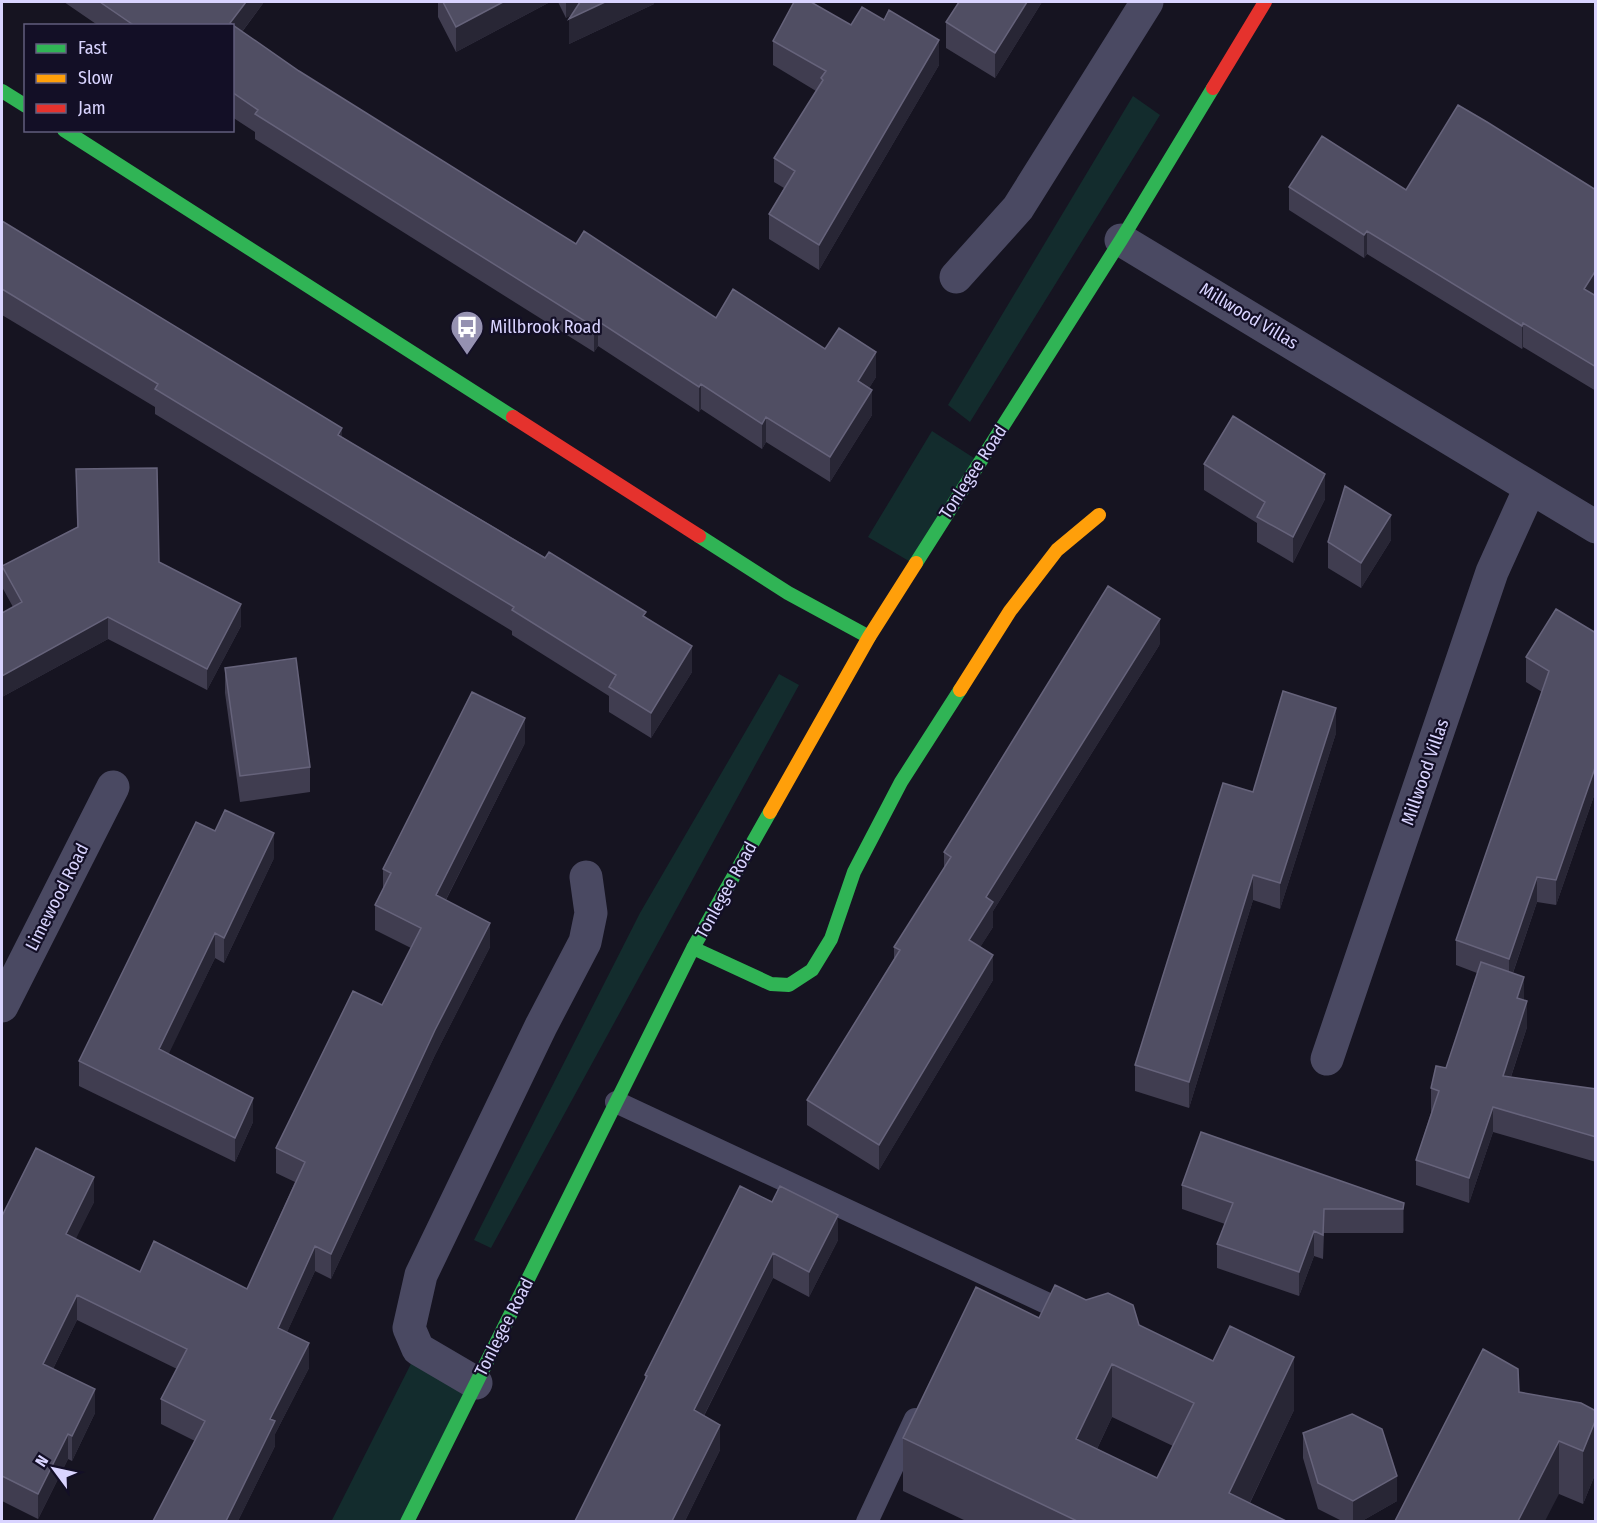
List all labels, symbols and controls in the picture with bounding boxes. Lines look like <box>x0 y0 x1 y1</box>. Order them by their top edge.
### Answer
legend <box>24 24 234 132</box>
text: Fast <box>78 37 107 59</box>
text: Slow <box>78 67 113 89</box>
text: Jam <box>78 97 106 119</box>
street label: Millwood Villas <box>1196 278 1302 354</box>
bus stop icon: Millbrook Road <box>449 309 485 356</box>
place label: Millbrook Road <box>490 316 601 338</box>
street label: Tonlegee Road <box>935 421 1011 523</box>
street label: Millwood Villas <box>1397 716 1454 828</box>
street label: Tonlegee Road <box>690 838 762 942</box>
street label: Limewood Road <box>21 840 93 954</box>
street label: Tonlegee Road <box>470 1274 538 1380</box>
north arrow <box>24 1439 84 1499</box>
text: N <box>31 1452 52 1470</box>

